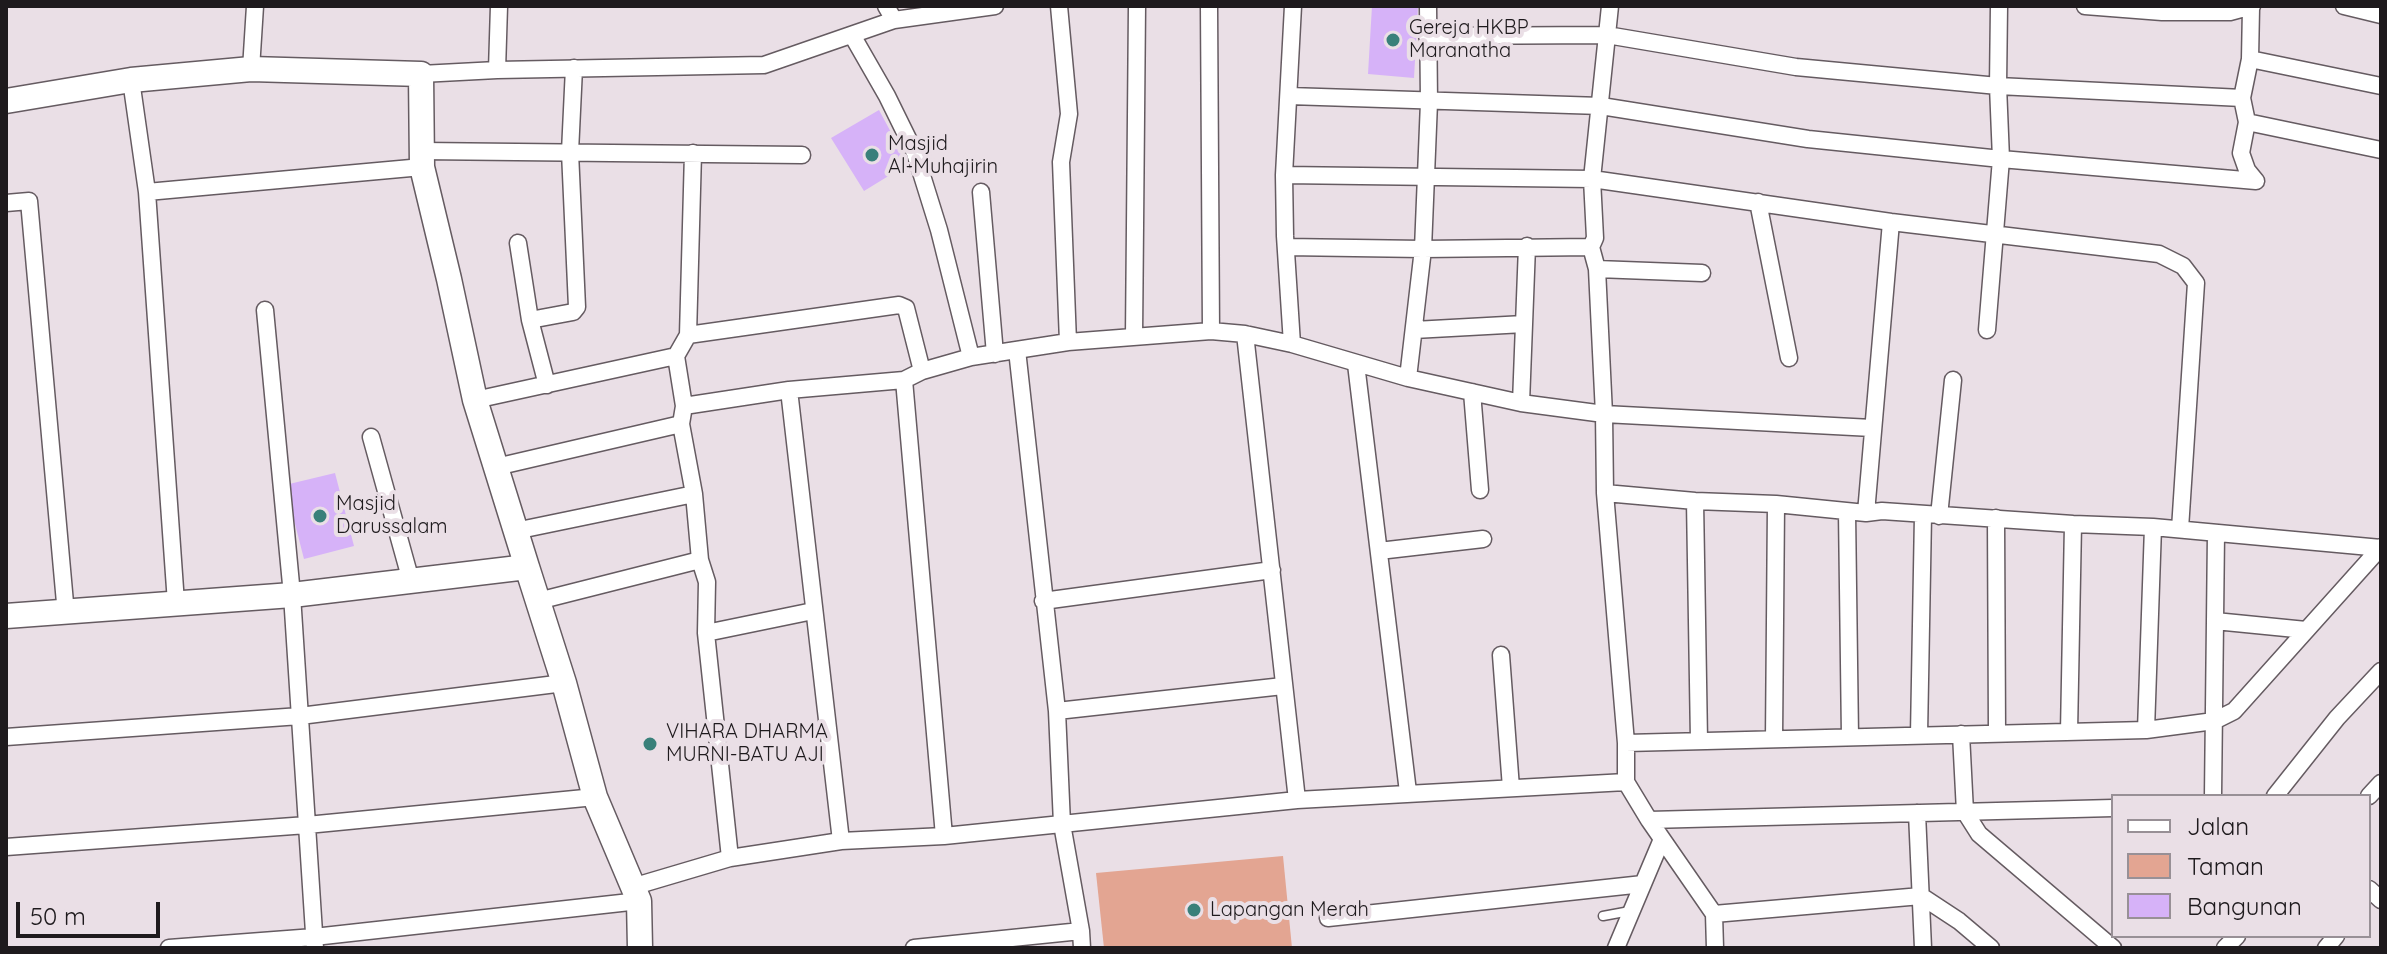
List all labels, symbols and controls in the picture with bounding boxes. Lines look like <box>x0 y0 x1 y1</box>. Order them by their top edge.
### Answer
place label: Gereja HKBP Maranatha <box>1409 16 1529 63</box>
marker: Gereja HKBP Maranatha <box>1384 31 1402 49</box>
place label: Masjid Al-Muhajirin <box>888 132 998 179</box>
marker: Masjid Al-Muhajirin <box>863 146 881 164</box>
place label: Masjid Darussalam <box>336 492 448 539</box>
marker: Masjid Darussalam <box>311 507 329 525</box>
place label: VIHARA DHARMA MURNI-BATU AJI <box>666 720 828 767</box>
marker: VIHARA DHARMA MURNI-BATU AJI <box>641 735 659 753</box>
legend <box>2111 794 2371 938</box>
text: Jalan <box>2187 811 2249 841</box>
text: Taman <box>2187 851 2264 881</box>
scale bar <box>20 886 164 936</box>
text: Bangunan <box>2187 891 2302 921</box>
place label: Lapangan Merah <box>1210 898 1369 922</box>
text: 50 m <box>30 901 86 931</box>
marker: Lapangan Merah <box>1185 901 1203 919</box>

